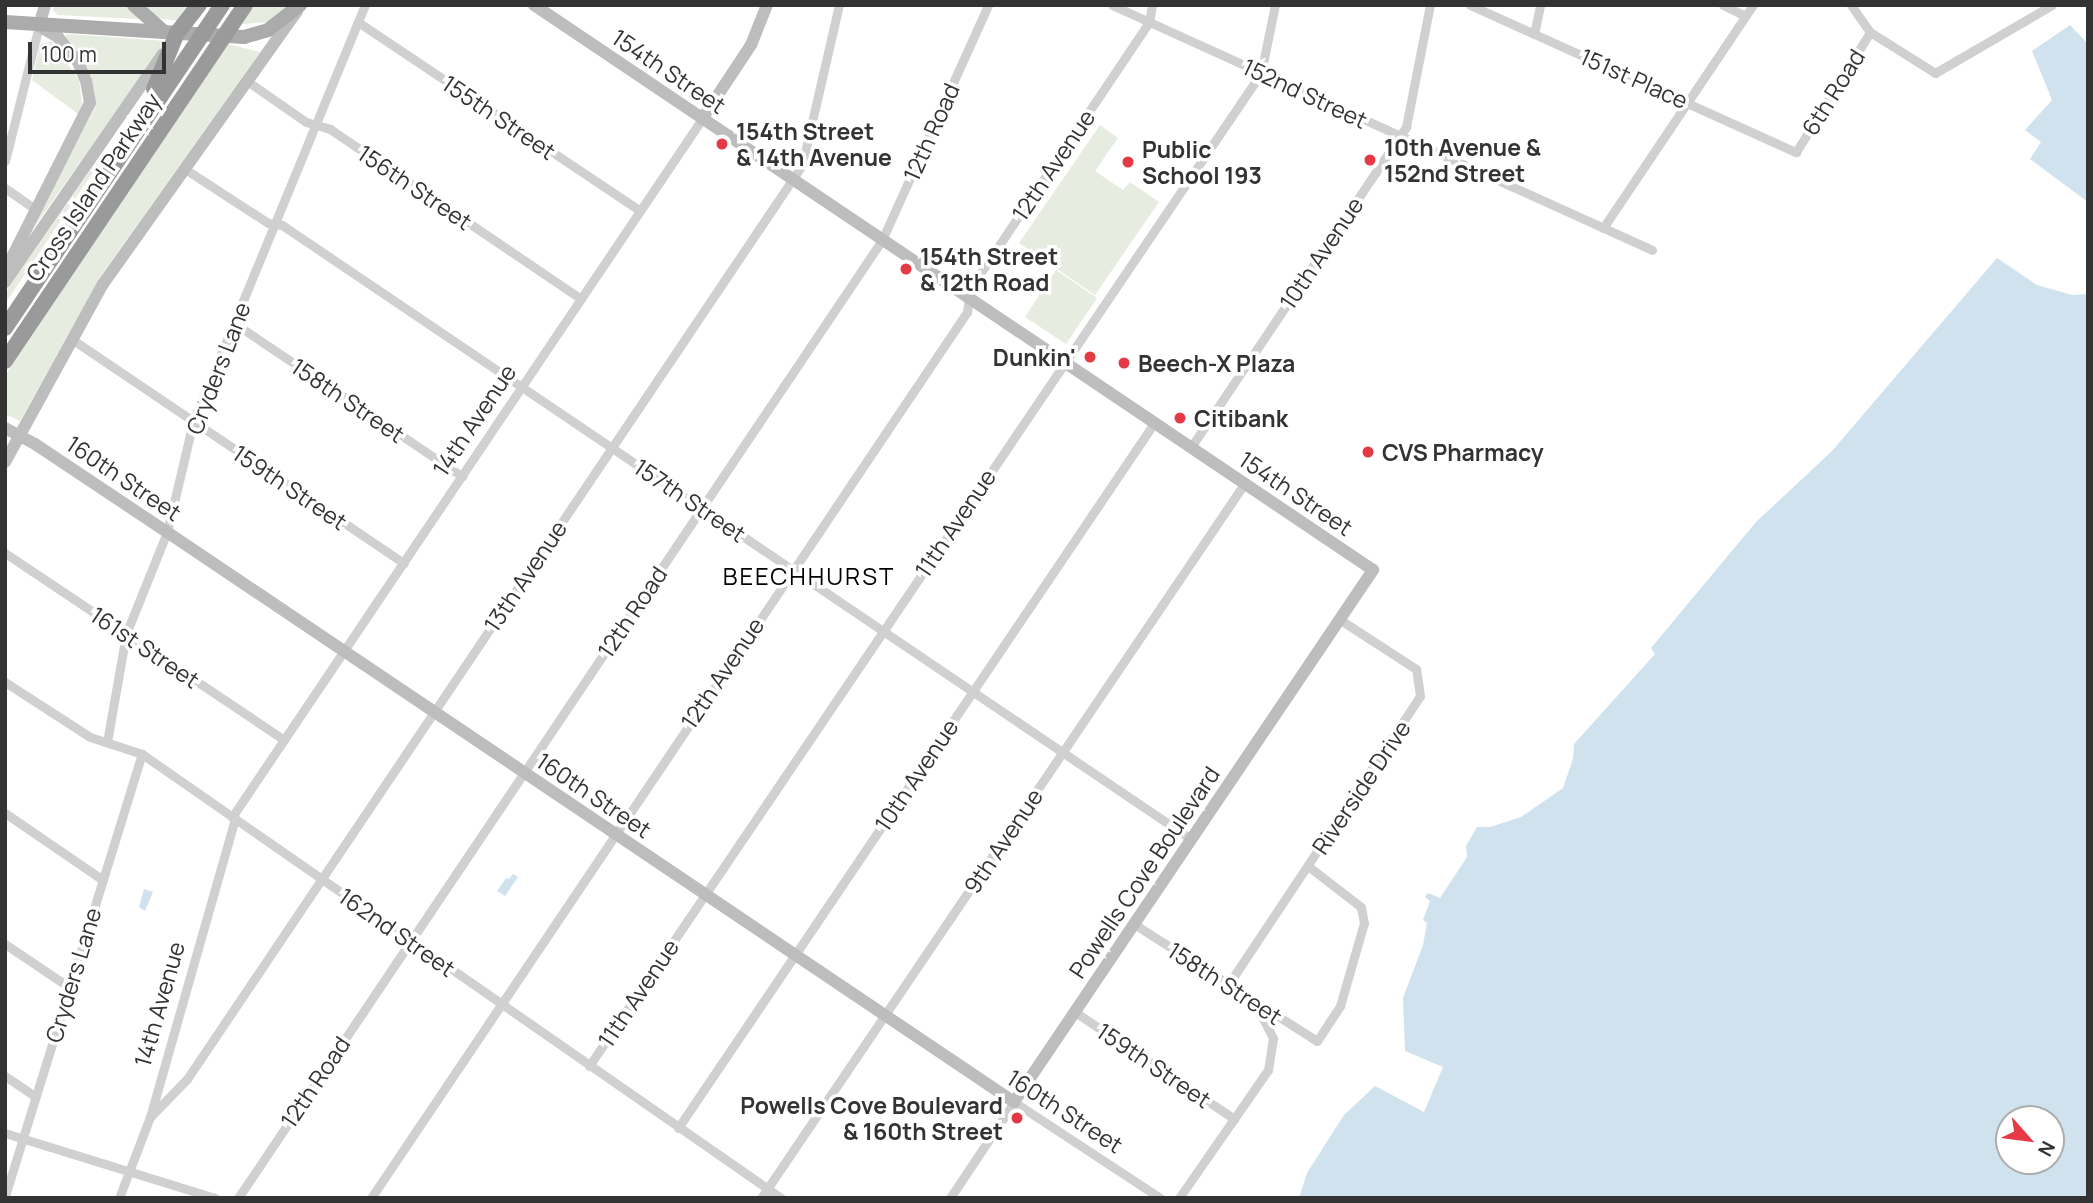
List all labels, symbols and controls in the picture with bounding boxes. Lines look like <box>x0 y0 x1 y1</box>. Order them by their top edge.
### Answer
street label: 154th Street <box>607 23 731 119</box>
scale bar <box>32 28 170 72</box>
text: 100 m <box>41 40 97 68</box>
street label: 151st Place <box>1576 42 1692 114</box>
street label: 6th Road <box>1796 44 1870 140</box>
street label: 152nd Street <box>1238 52 1372 134</box>
street label: 155th Street <box>437 69 561 165</box>
street label: 12th Road <box>897 79 965 185</box>
street label: Cross Island Parkway <box>20 88 166 286</box>
street label: 12th Avenue <box>1006 104 1100 226</box>
place label: 154th Street & 14th Avenue <box>736 117 892 171</box>
place label: 10th Avenue & 152nd Street <box>1384 133 1541 187</box>
place label: Public School 193 <box>1142 135 1262 189</box>
marker: 154th Street & 14th Avenue <box>714 136 730 152</box>
street label: 156th Street <box>353 139 477 235</box>
marker: 10th Avenue & 152nd Street <box>1362 152 1378 168</box>
marker: Public School 193 <box>1120 154 1136 170</box>
street label: 10th Avenue <box>1273 192 1369 314</box>
place label: 154th Street & 12th Road <box>920 242 1058 296</box>
marker: 154th Street & 12th Road <box>898 261 914 277</box>
street label: Cryders Lane <box>180 298 256 438</box>
place label: Dunkin' <box>993 343 1076 371</box>
marker: Dunkin' <box>1082 349 1098 365</box>
place label: Beech-X Plaza <box>1138 349 1295 377</box>
street label: 158th Street <box>286 352 410 448</box>
marker: Beech-X Plaza <box>1116 355 1132 371</box>
street label: 14th Avenue <box>427 359 521 481</box>
place label: Citibank <box>1194 404 1288 432</box>
marker: Citibank <box>1172 410 1188 426</box>
street label: 160th Street <box>61 430 187 526</box>
place label: CVS Pharmacy <box>1382 438 1544 466</box>
street label: 159th Street <box>228 439 352 535</box>
marker: CVS Pharmacy <box>1360 444 1376 460</box>
street label: 154th Street <box>1234 445 1358 541</box>
street label: 157th Street <box>629 453 751 547</box>
street label: 11th Avenue <box>909 464 1001 582</box>
street label: 13th Avenue <box>478 515 572 637</box>
street label: 12th Road <box>591 561 673 663</box>
district label: BEECHHURST <box>724 562 894 590</box>
street label: 161st Street <box>85 601 205 693</box>
street label: 12th Avenue <box>675 612 769 734</box>
street label: 10th Avenue <box>868 714 964 836</box>
street label: Riverside Drive <box>1306 715 1416 859</box>
street label: 160th Street <box>531 747 657 843</box>
street label: Powells Cove Boulevard <box>1063 761 1225 983</box>
street label: 9th Avenue <box>958 783 1048 899</box>
street label: 162nd Street <box>333 882 461 982</box>
street label: Cryders Lane <box>39 904 107 1046</box>
street label: 11th Avenue <box>592 934 684 1052</box>
street label: 158th Street <box>1163 936 1287 1030</box>
street label: 14th Avenue <box>128 938 190 1070</box>
street label: 159th Street <box>1092 1017 1216 1113</box>
street label: 12th Road <box>274 1031 356 1133</box>
street label: 160th Street <box>1002 1063 1128 1159</box>
place label: Powells Cove Boulevard & 160th Street <box>740 1091 1003 1145</box>
north arrow <box>1995 1105 2065 1175</box>
marker: Powells Cove Boulevard & 160th Street <box>1009 1110 1025 1126</box>
text: N <box>2032 1137 2061 1161</box>

